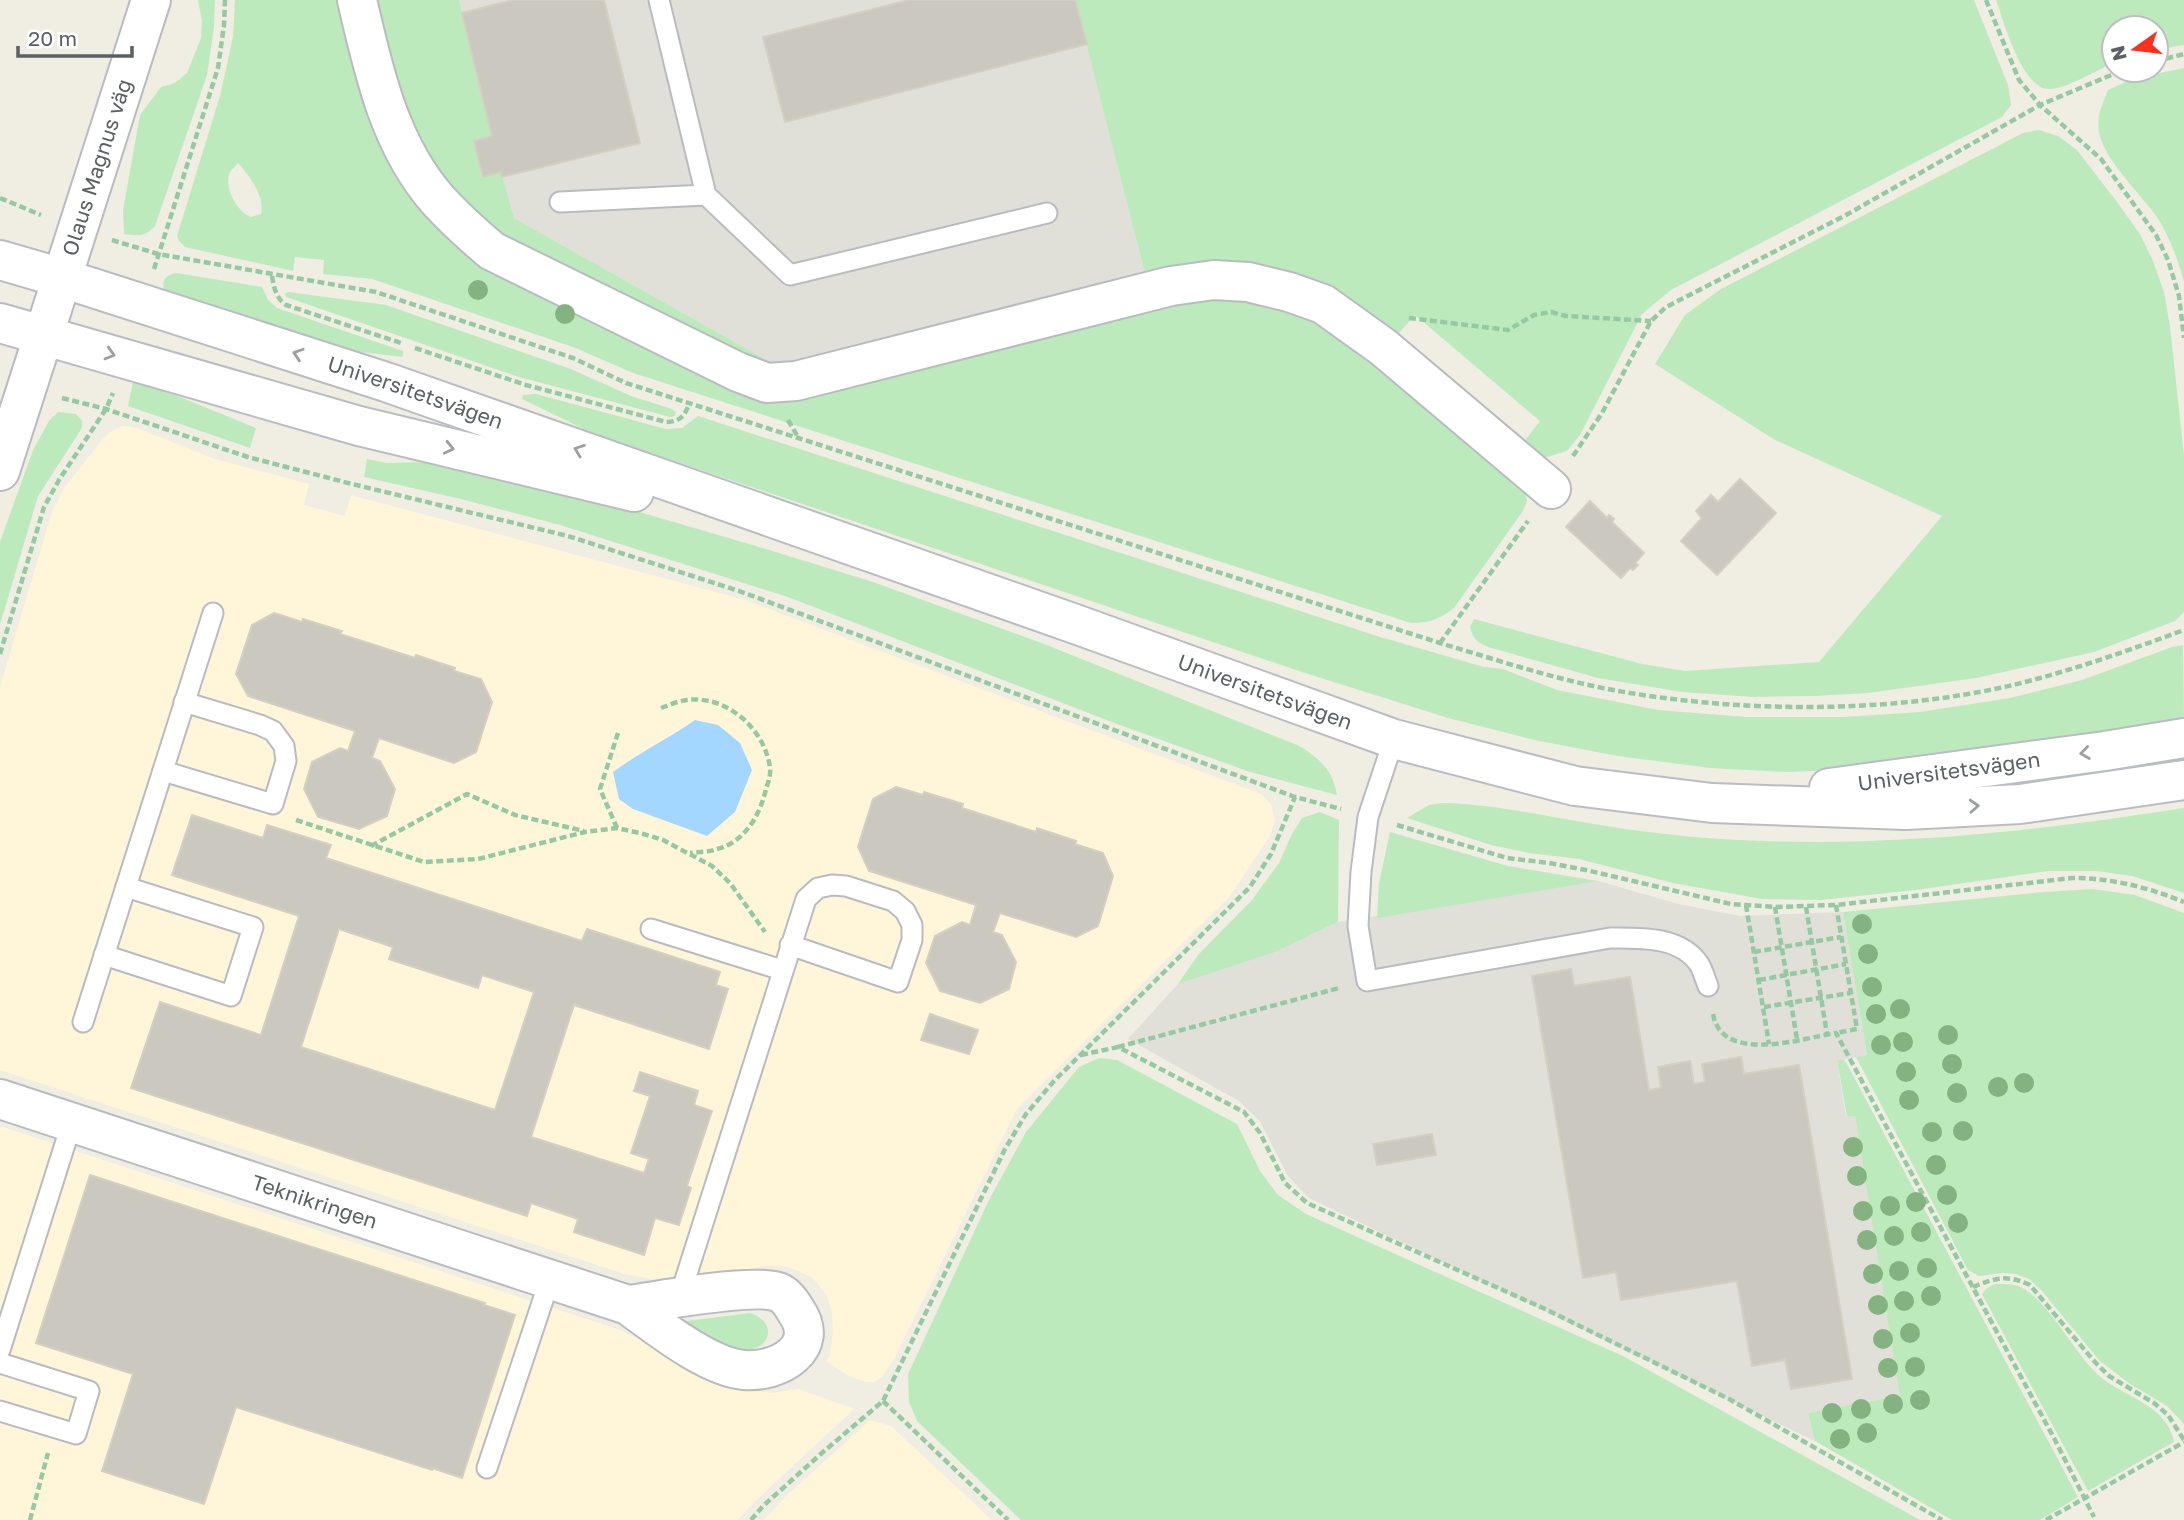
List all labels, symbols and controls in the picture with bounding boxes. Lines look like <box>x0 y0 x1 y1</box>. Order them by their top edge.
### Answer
scale bar <box>18 14 131 58</box>
north arrow <box>2100 14 2170 84</box>
text: 20 m <box>28 25 77 51</box>
text: N <box>2105 43 2131 63</box>
street label: Olaus Magnus väg <box>56 75 137 259</box>
one-way arrow <box>103 346 115 360</box>
one-way arrow <box>292 347 304 362</box>
street label: Universitetsvägen <box>324 350 507 434</box>
one-way arrow <box>443 439 455 454</box>
one-way arrow <box>573 444 585 458</box>
street label: Universitetsvägen <box>1174 648 1356 735</box>
street label: Universitetsvägen <box>1856 746 2042 796</box>
one-way arrow <box>2079 746 2091 761</box>
one-way arrow <box>1969 799 1980 814</box>
street label: Teknikringen <box>249 1169 381 1234</box>

